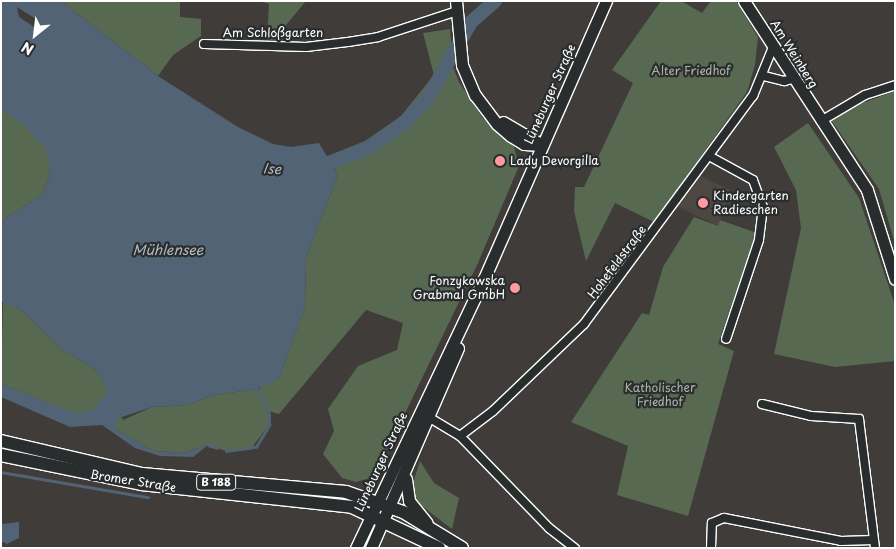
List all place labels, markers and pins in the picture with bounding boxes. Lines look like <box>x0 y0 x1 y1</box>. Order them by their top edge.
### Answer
place label: Lady Devorgilla <box>510 154 600 168</box>
marker: Lady Devorgilla <box>494 155 506 167</box>
place label: Kindergarten Radieschen <box>713 189 789 217</box>
marker: Kindergarten Radieschen <box>697 197 709 209</box>
place label: Fonzykowska Grabmal GmbH <box>413 274 505 302</box>
marker: Fonzykowska Grabmal GmbH <box>509 282 521 294</box>

